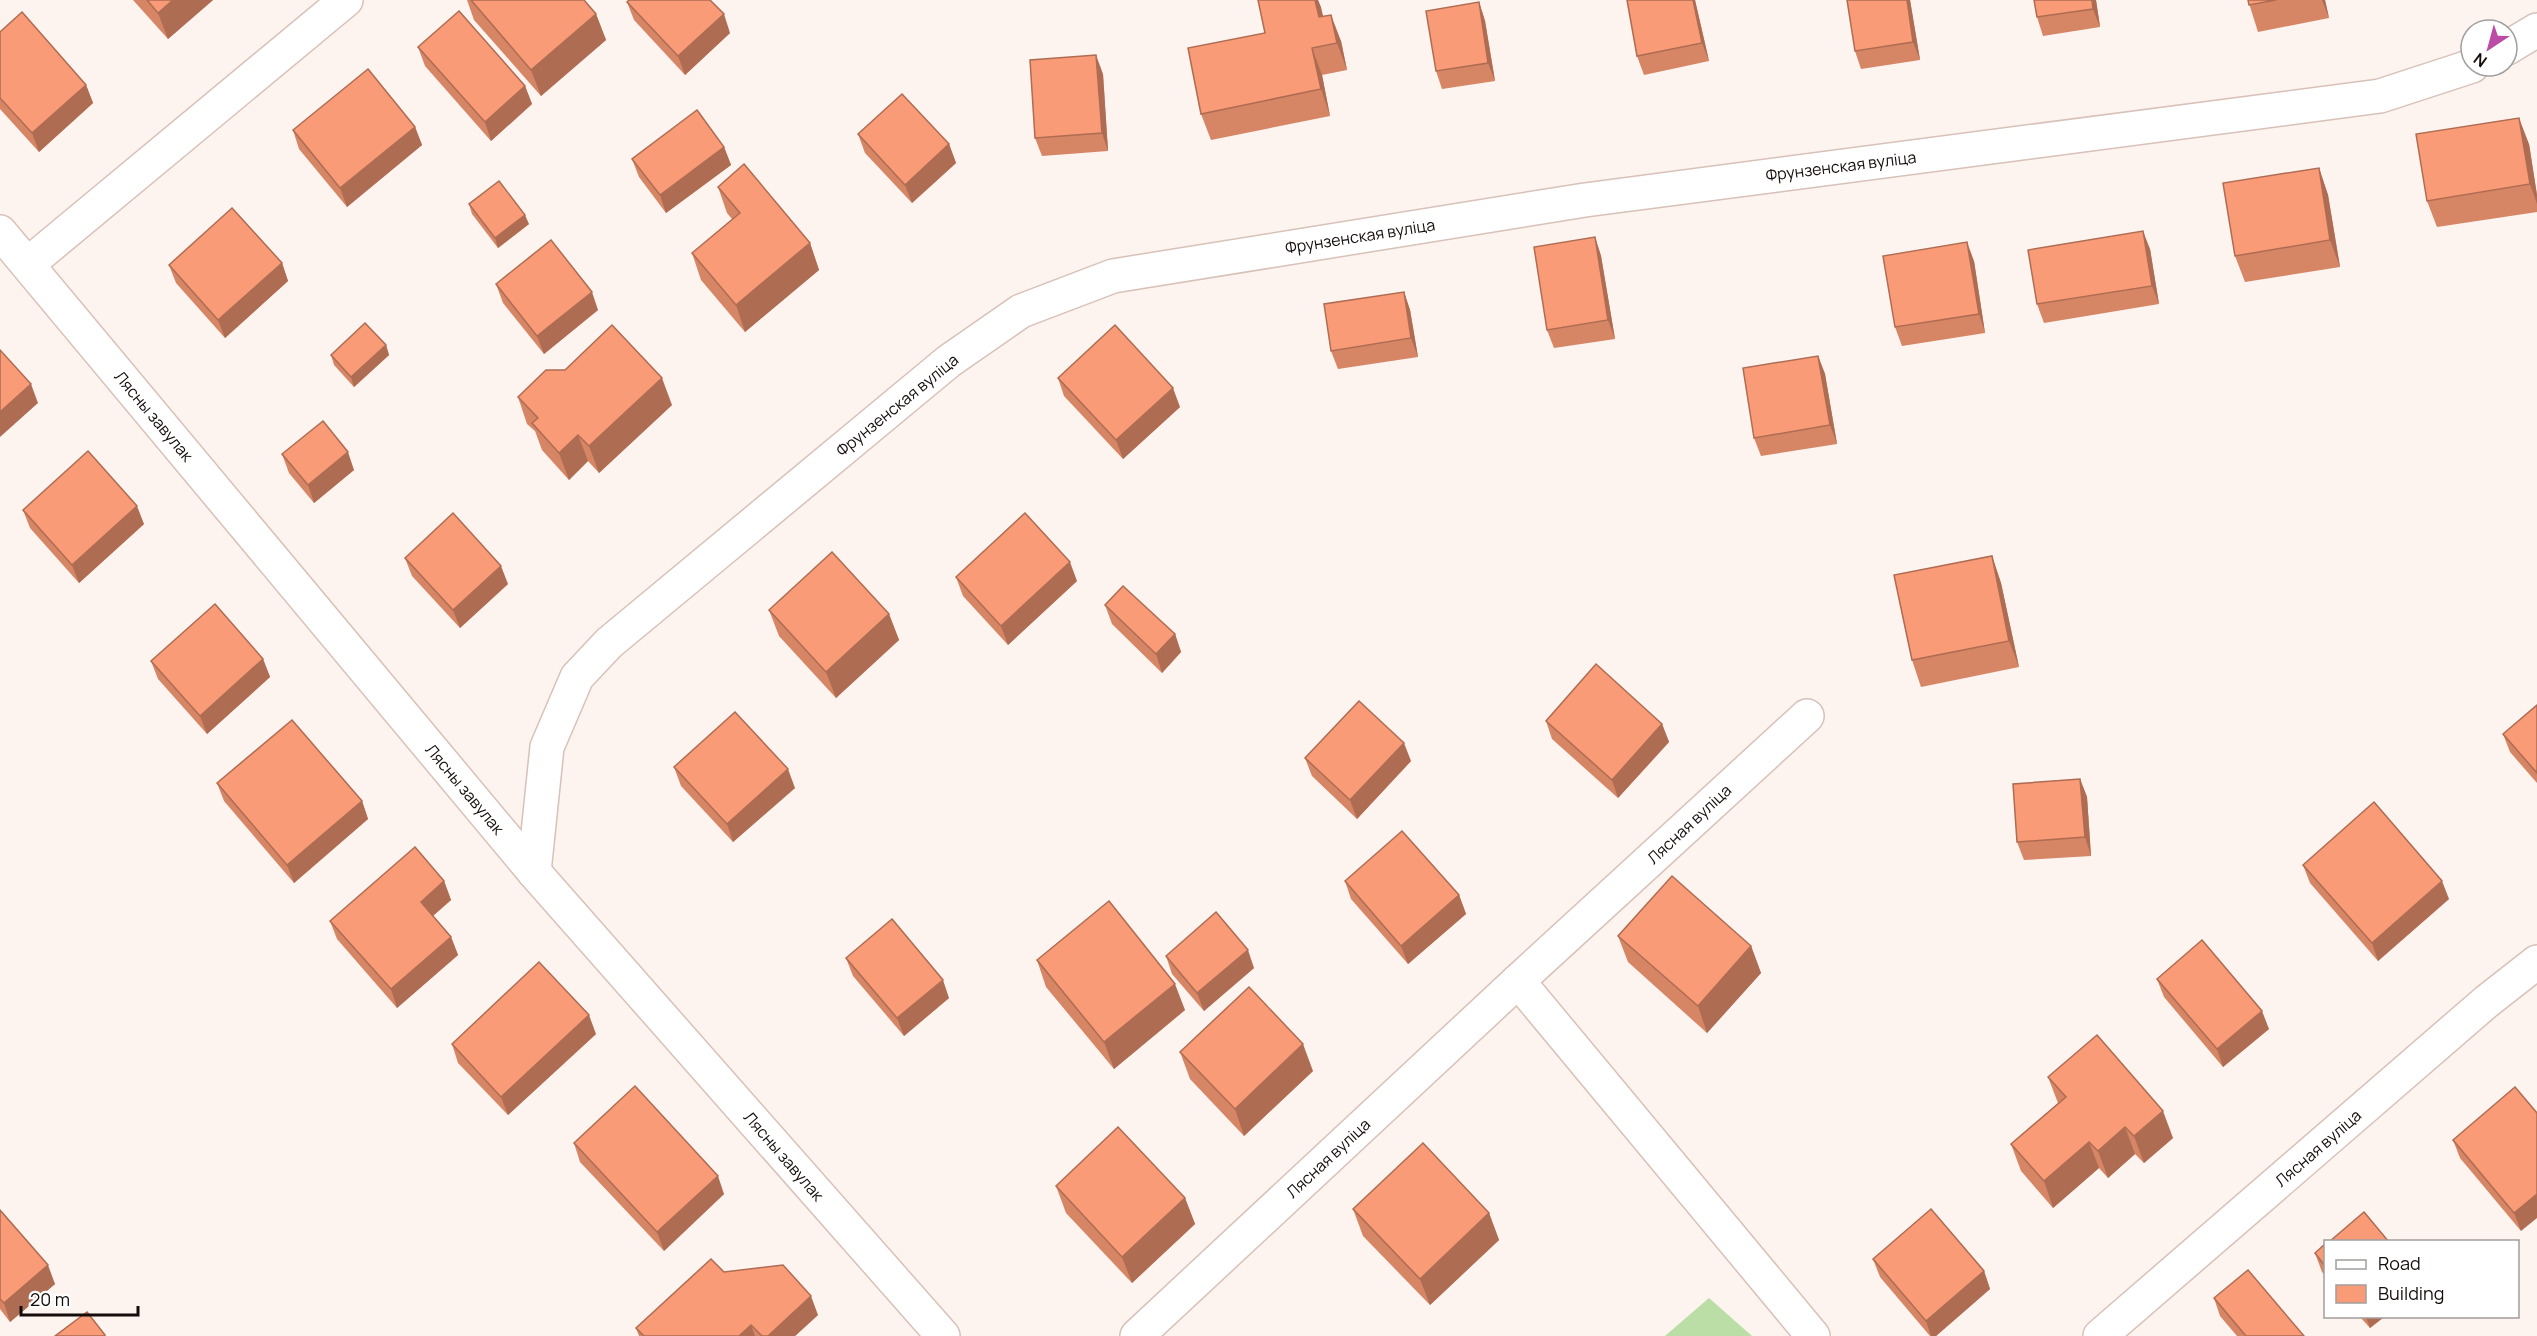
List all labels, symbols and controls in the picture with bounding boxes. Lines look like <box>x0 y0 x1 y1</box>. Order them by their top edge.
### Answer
north arrow <box>2459 18 2519 78</box>
text: N <box>2469 48 2491 72</box>
street label: Фрунзенская вуліца <box>1764 146 1918 186</box>
street label: Фрунзенская вуліца <box>1283 213 1437 259</box>
street label: Фрунзенская вуліца <box>831 349 963 461</box>
street label: Лясны завулак <box>110 366 199 467</box>
street label: Лясны завулак <box>421 739 510 840</box>
street label: Лясная вуліца <box>1642 779 1736 869</box>
street label: Лясная вуліца <box>2270 1104 2366 1192</box>
street label: Лясны завулак <box>739 1107 830 1206</box>
street label: Лясная вуліца <box>1281 1113 1375 1203</box>
legend <box>2324 1240 2519 1318</box>
text: Road <box>2378 1251 2421 1275</box>
scale bar <box>21 1279 138 1317</box>
text: Building <box>2378 1281 2444 1305</box>
text: 20 m <box>30 1287 70 1311</box>

